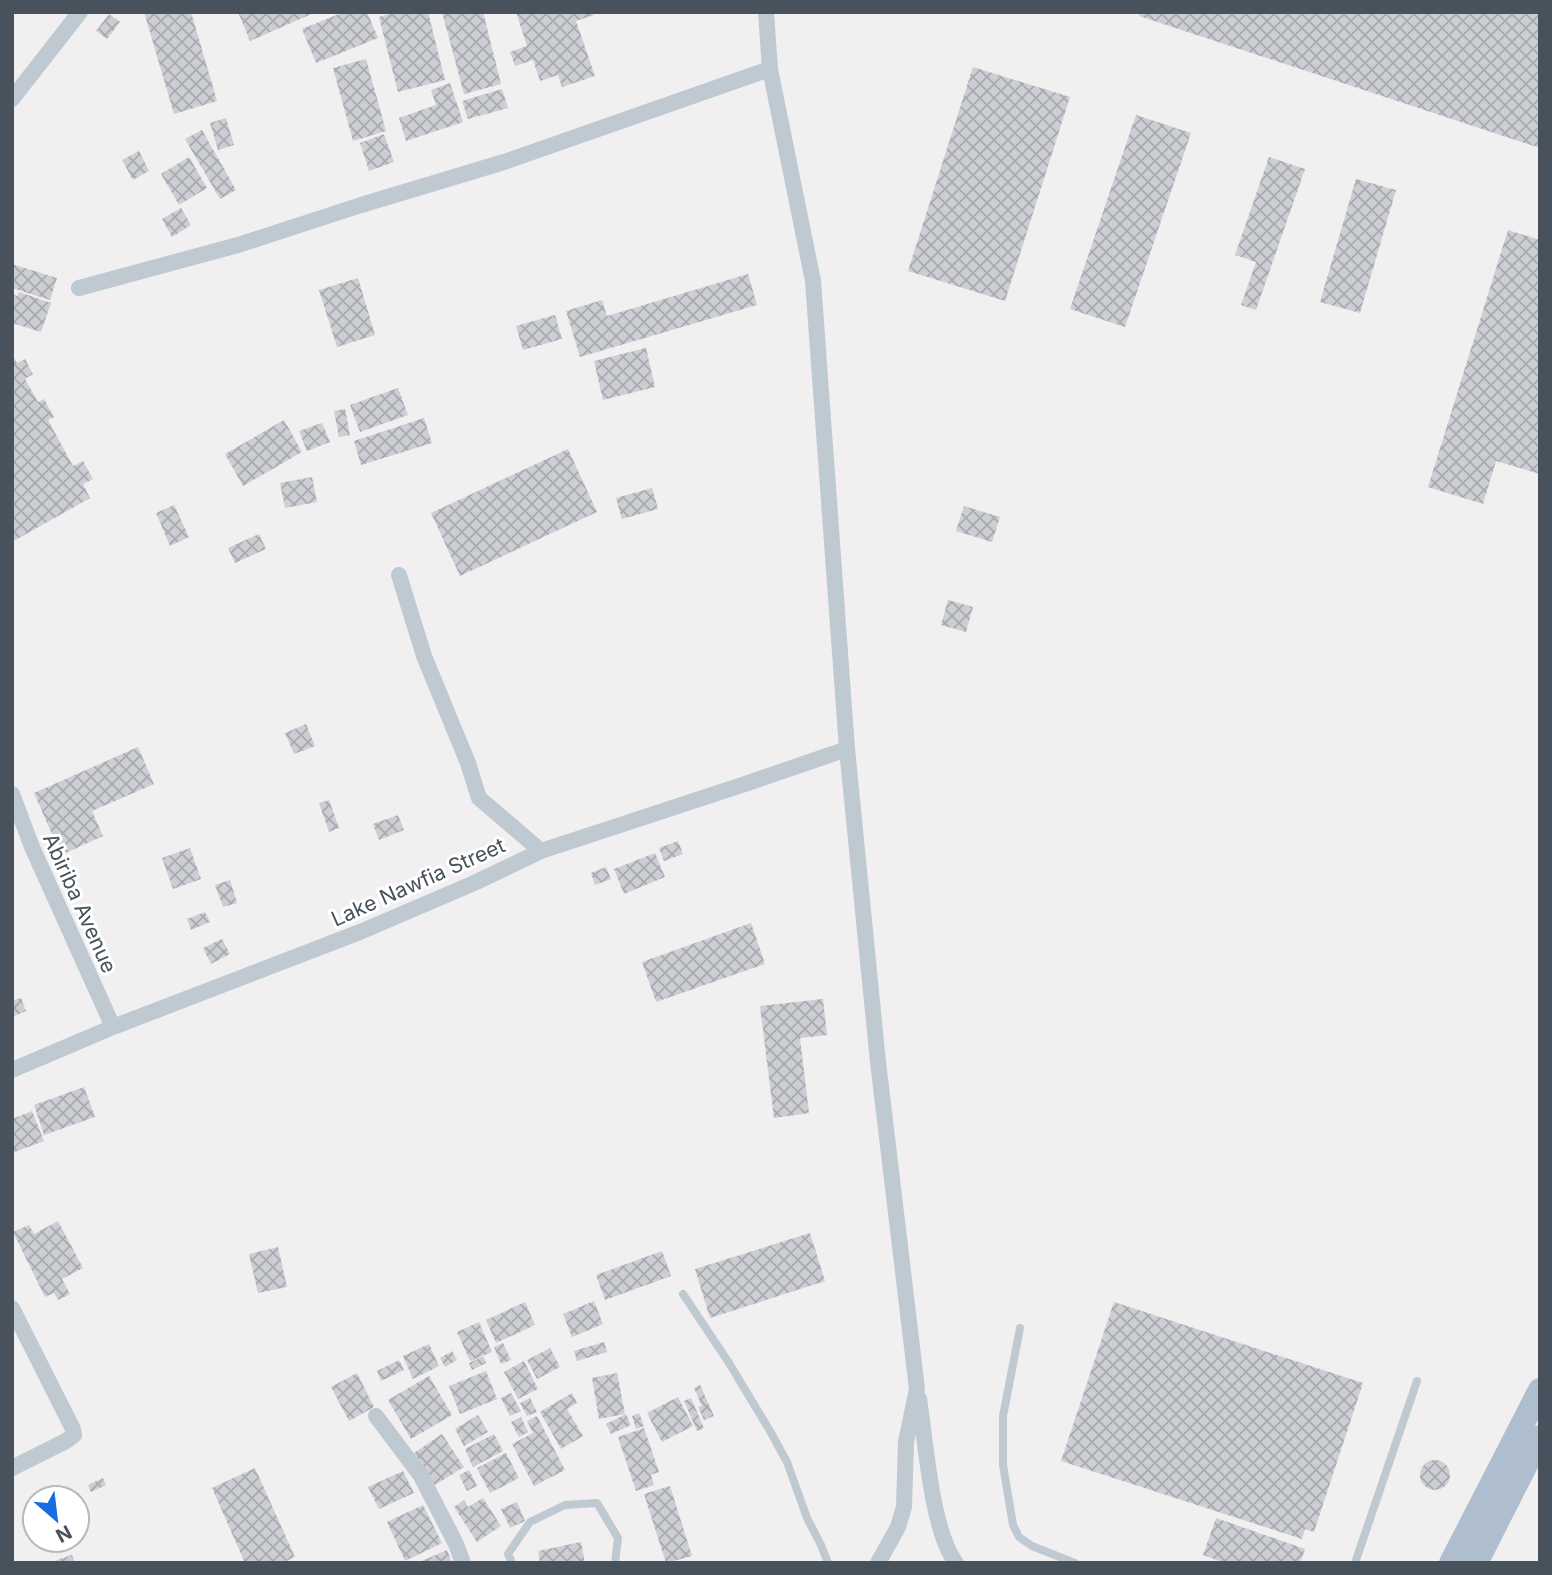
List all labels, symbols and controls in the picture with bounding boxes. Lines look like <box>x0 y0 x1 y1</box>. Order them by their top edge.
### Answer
street label: Abiriba Avenue <box>38 829 122 977</box>
street label: Lake Nawfia Street <box>327 832 509 932</box>
north arrow <box>21 1484 91 1554</box>
text: N <box>52 1520 76 1547</box>

